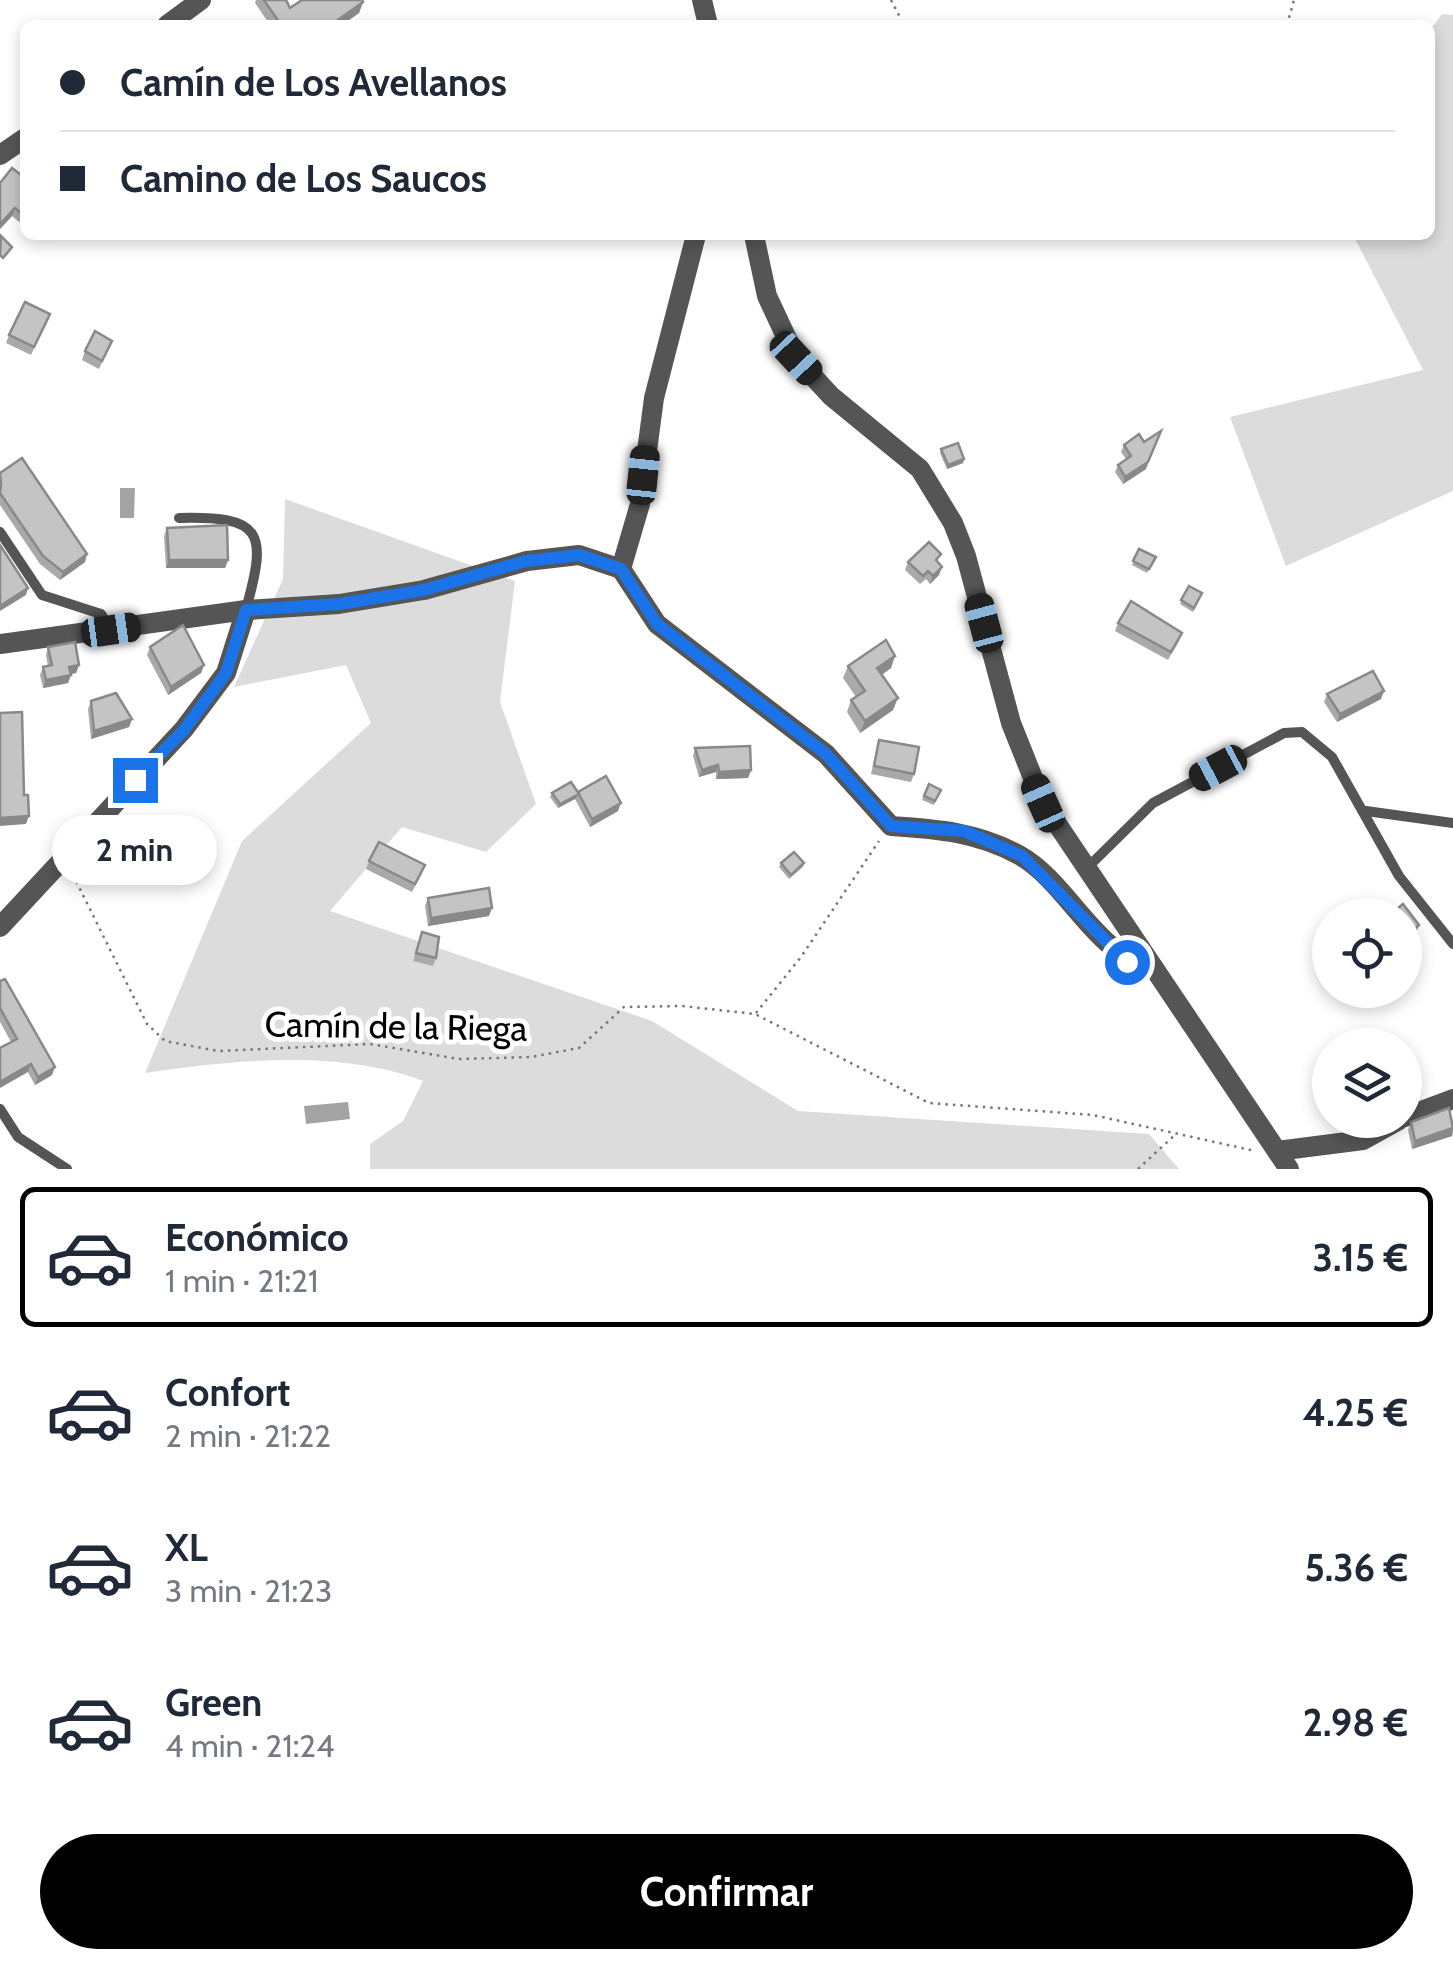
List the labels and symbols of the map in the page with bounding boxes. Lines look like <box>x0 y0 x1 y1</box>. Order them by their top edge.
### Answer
car <box>765 326 827 390</box>
car <box>625 444 661 506</box>
car <box>962 590 1006 656</box>
car <box>79 611 143 649</box>
car <box>1184 741 1252 795</box>
route end <box>113 758 158 803</box>
car <box>1017 769 1069 837</box>
callout: 2 min <box>52 815 218 885</box>
route start <box>1105 940 1150 985</box>
street label: Camín de la Riega <box>264 1002 528 1050</box>

